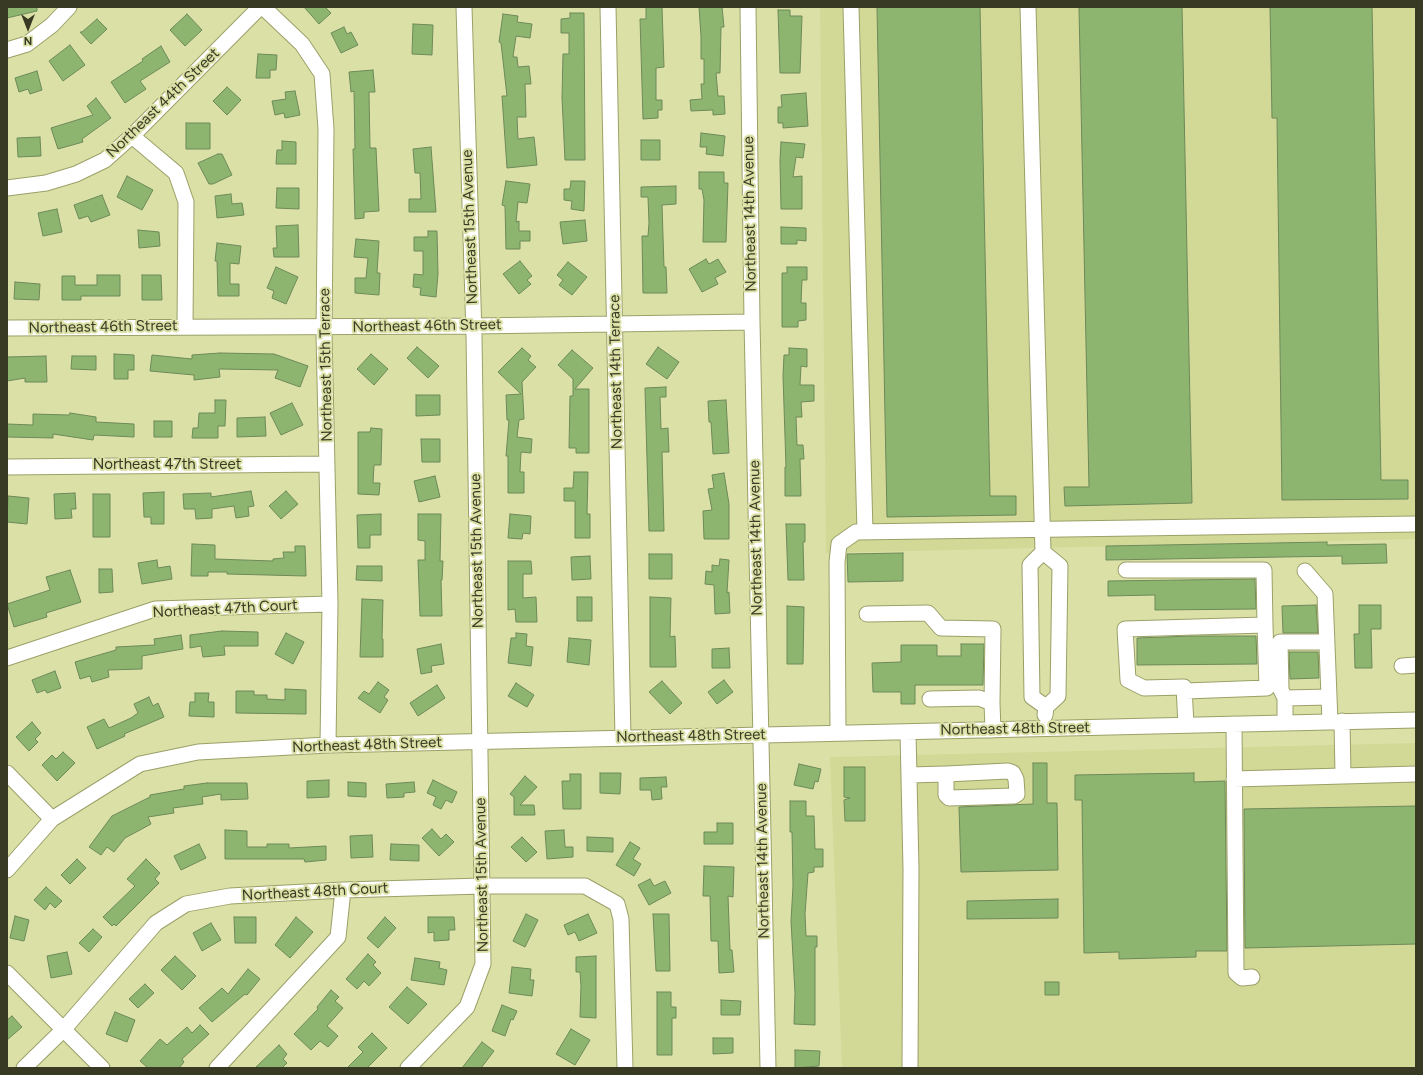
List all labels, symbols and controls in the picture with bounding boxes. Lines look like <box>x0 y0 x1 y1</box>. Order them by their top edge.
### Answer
north arrow <box>8 8 48 48</box>
text: N <box>24 34 32 47</box>
street label: Northeast 44th Street <box>103 44 223 162</box>
street label: Northeast 14th Avenue <box>740 136 760 292</box>
street label: Northeast 15th Avenue <box>458 149 482 305</box>
street label: Northeast 15th Terrace <box>316 288 336 442</box>
street label: Northeast 14th Terrace <box>606 295 626 449</box>
street label: Northeast 46th Street <box>352 316 502 336</box>
street label: Northeast 46th Street <box>28 317 178 337</box>
street label: Northeast 47th Street <box>93 456 241 474</box>
street label: Northeast 14th Avenue <box>746 460 766 616</box>
street label: Northeast 15th Avenue <box>467 473 487 629</box>
street label: Northeast 47th Court <box>152 596 298 622</box>
street label: Northeast 48th Street <box>940 719 1090 739</box>
street label: Northeast 48th Street <box>616 726 766 746</box>
street label: Northeast 48th Street <box>292 733 442 757</box>
street label: Northeast 14th Avenue <box>753 783 773 939</box>
street label: Northeast 15th Avenue <box>472 797 492 953</box>
street label: Northeast 48th Court <box>241 879 389 905</box>

